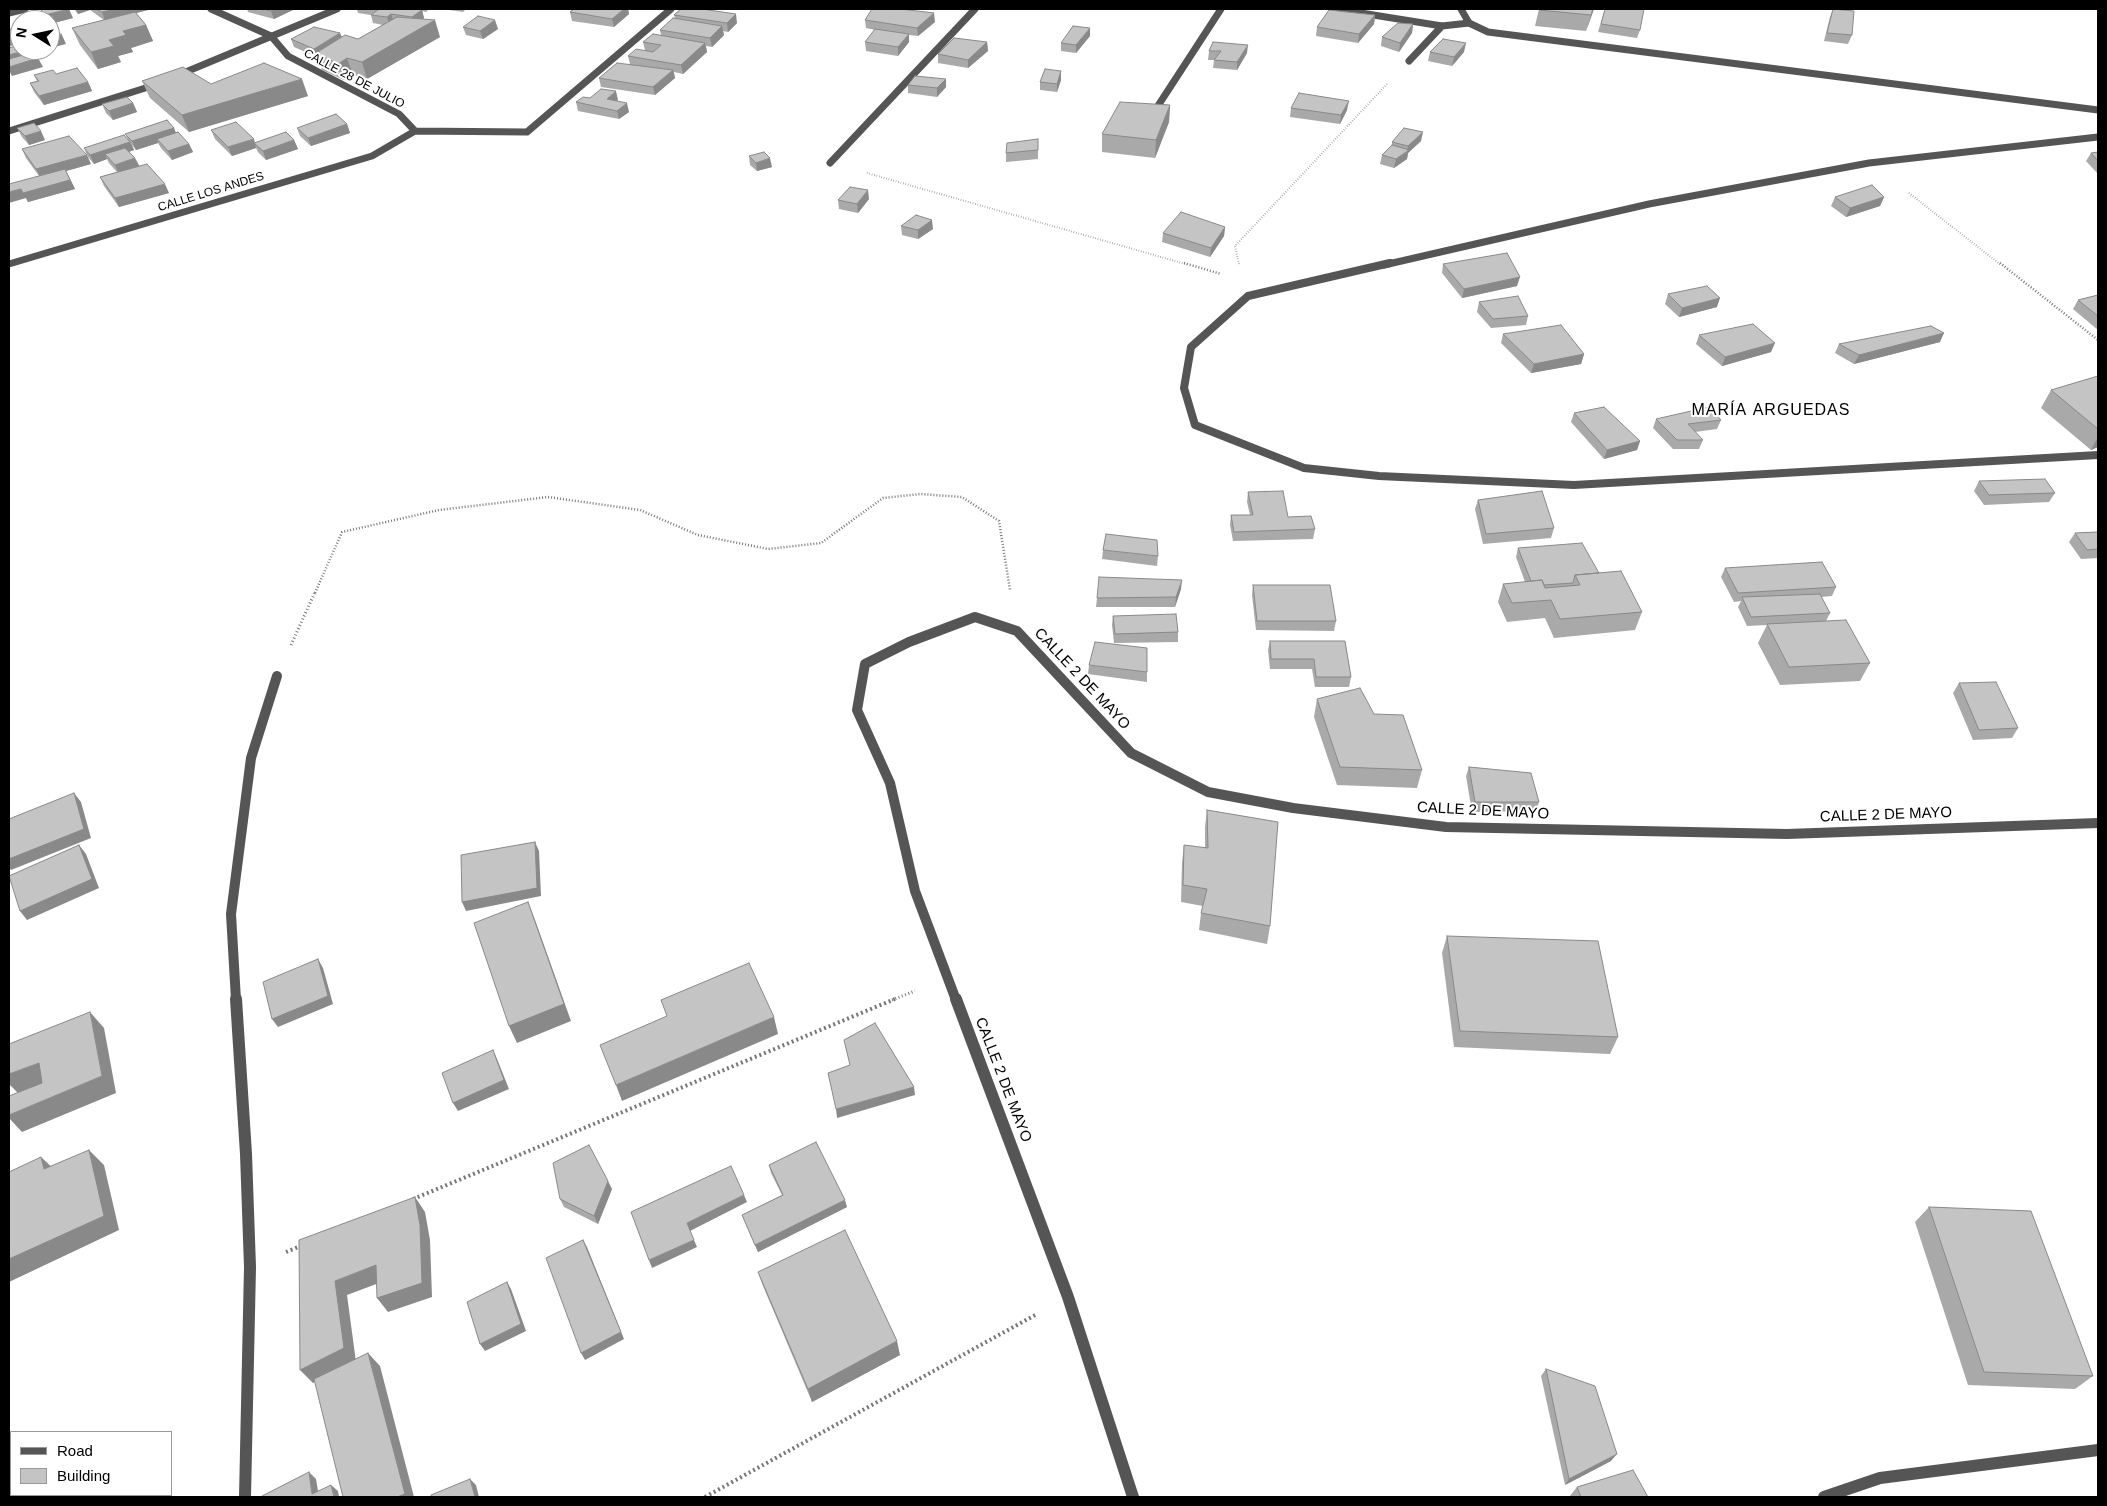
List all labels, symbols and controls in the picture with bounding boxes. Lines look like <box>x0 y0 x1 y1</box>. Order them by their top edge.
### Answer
north arrow <box>10 10 60 60</box>
text: N <box>12 26 30 39</box>
street label: CALLE 28 DE JULIO <box>301 46 407 112</box>
street label: CALLE LOS ANDES <box>156 169 266 215</box>
district label: MARÍA ARGUEDAS <box>1690 401 1852 421</box>
street label: CALLE 2 DE MAYO <box>1030 624 1134 734</box>
street label: CALLE 2 DE MAYO <box>1416 799 1550 823</box>
street label: CALLE 2 DE MAYO <box>1820 804 1952 826</box>
street label: CALLE 2 DE MAYO <box>971 1015 1035 1145</box>
legend <box>10 1431 172 1496</box>
text: Road <box>57 1442 93 1459</box>
text: Building <box>57 1467 110 1484</box>

